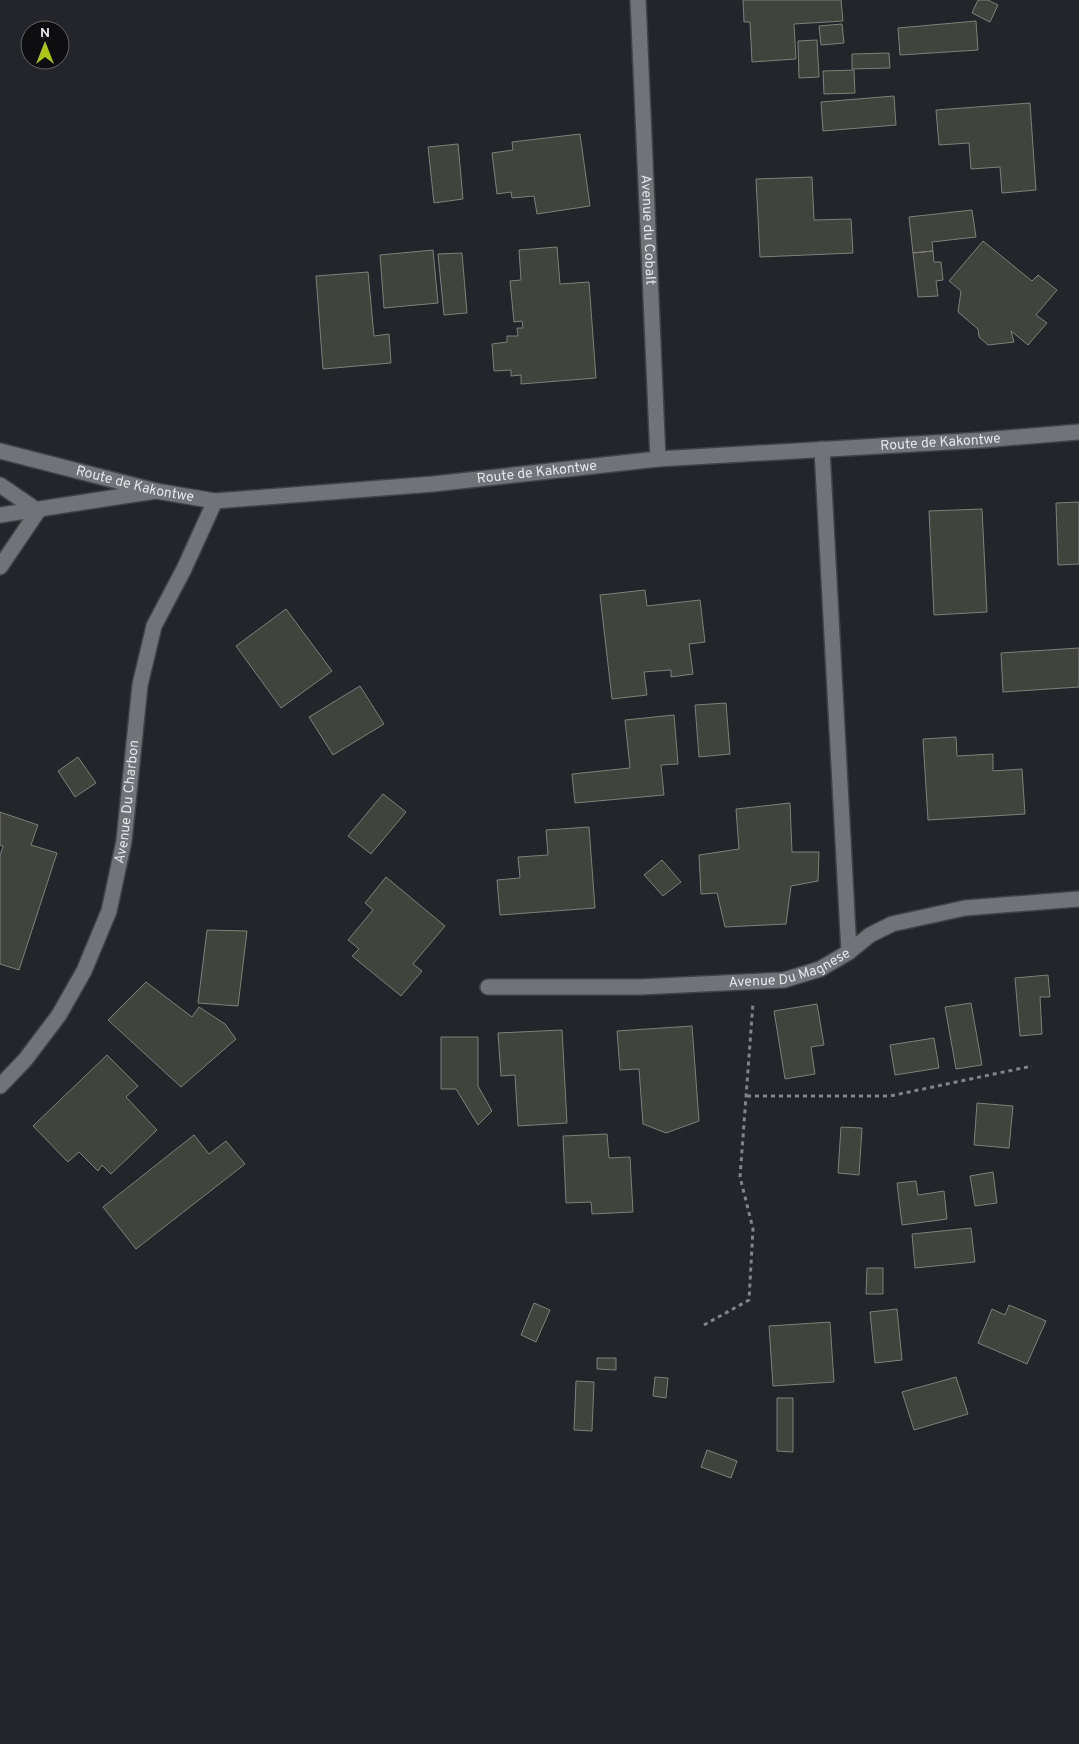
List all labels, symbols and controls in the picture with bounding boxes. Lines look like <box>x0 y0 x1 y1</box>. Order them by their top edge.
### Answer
north arrow <box>20 20 70 70</box>
text: N <box>40 25 50 42</box>
street label: Avenue du Cobalt <box>637 174 659 285</box>
street label: Route de Kakontwe <box>880 430 1002 454</box>
street label: Route de Kakontwe <box>476 457 598 488</box>
street label: Route de Kakontwe <box>74 462 195 506</box>
street label: Avenue Du Charbon <box>111 739 143 865</box>
street label: Avenue Du Magnese <box>728 945 853 991</box>

